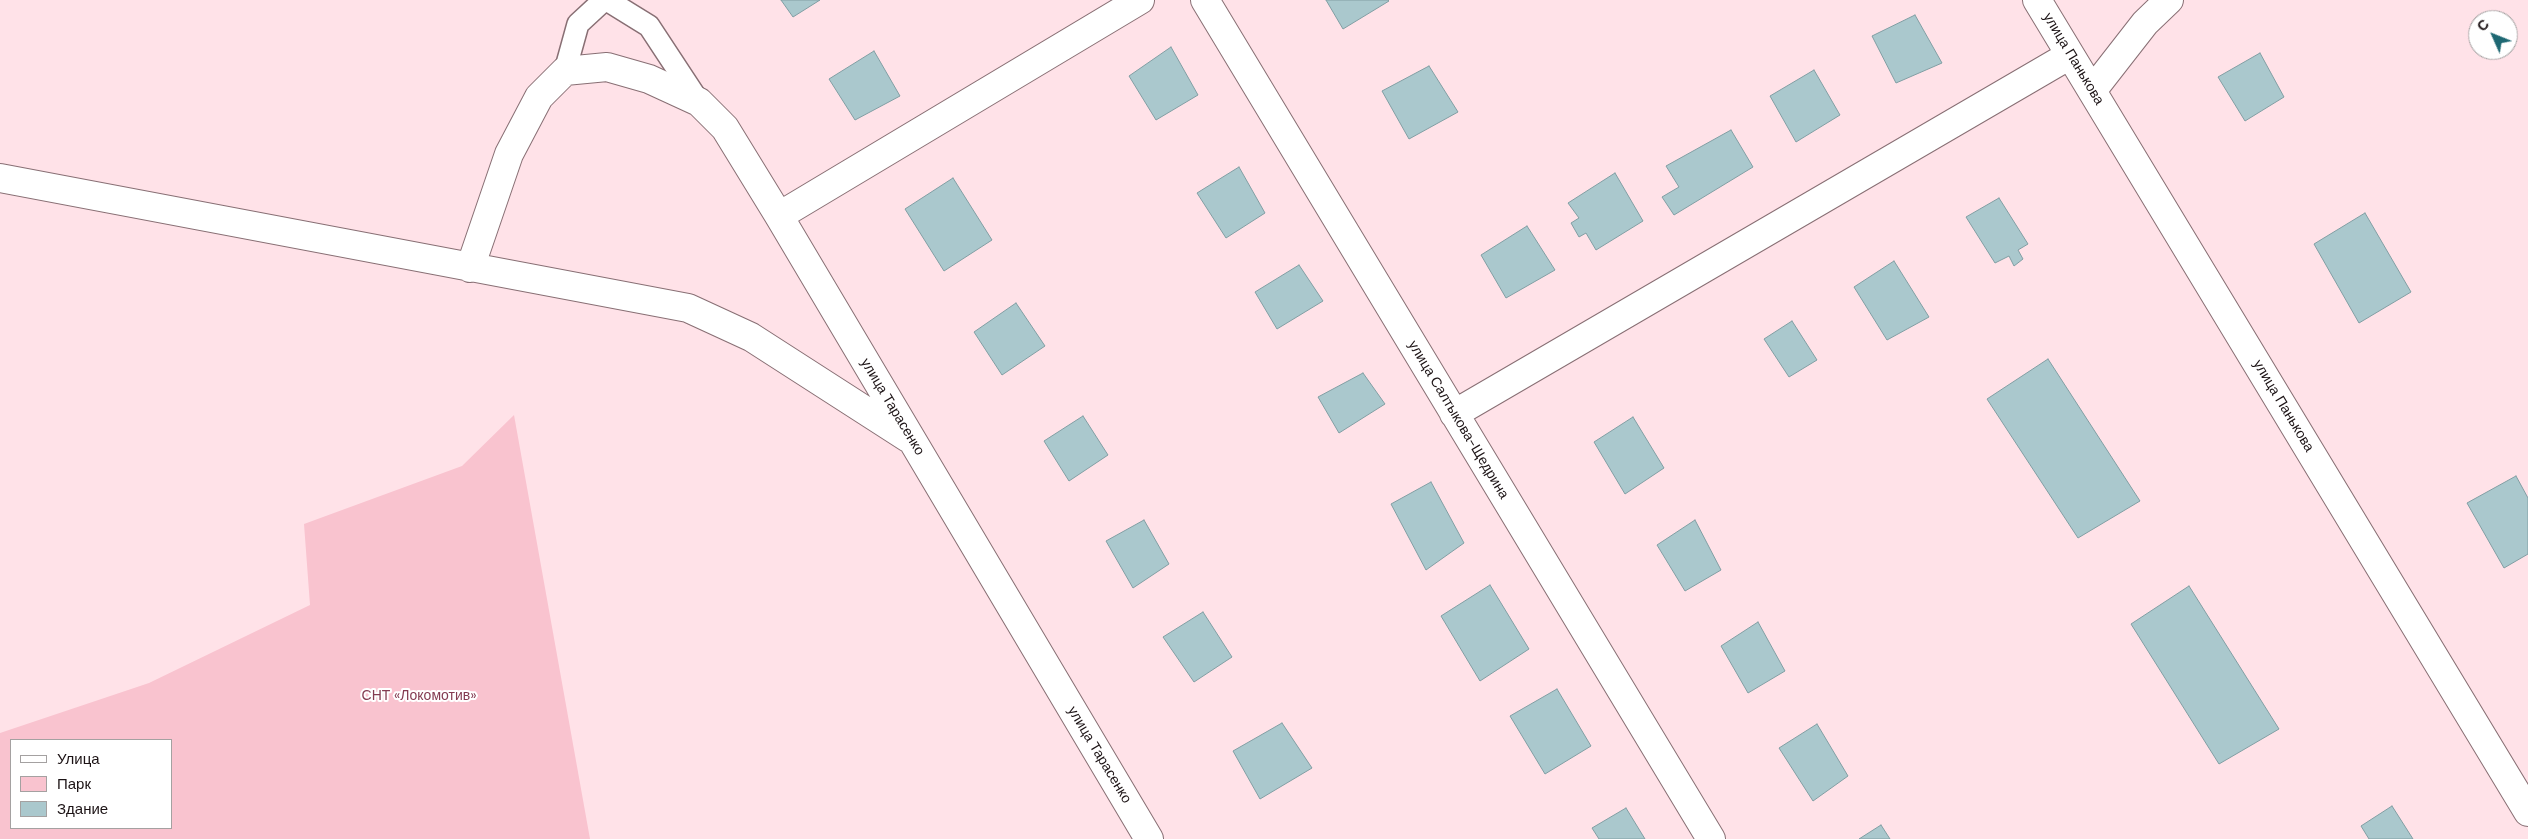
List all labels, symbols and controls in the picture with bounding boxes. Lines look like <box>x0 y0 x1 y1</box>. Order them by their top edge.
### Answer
street label: улица Панькова <box>2039 10 2107 108</box>
north arrow <box>2468 10 2518 60</box>
text: С <box>2473 15 2493 35</box>
street label: улица Салтыкова-Щедрина <box>1404 338 1512 502</box>
street label: улица Тарасенко <box>856 355 928 459</box>
street label: улица Панькова <box>2249 357 2317 455</box>
park label: СНТ «Локомотив» <box>362 688 476 704</box>
street label: улица Тарасенко <box>1063 703 1135 807</box>
legend <box>10 739 172 829</box>
text: Улица <box>57 749 100 769</box>
text: Парк <box>57 774 91 794</box>
text: Здание <box>57 799 108 819</box>

